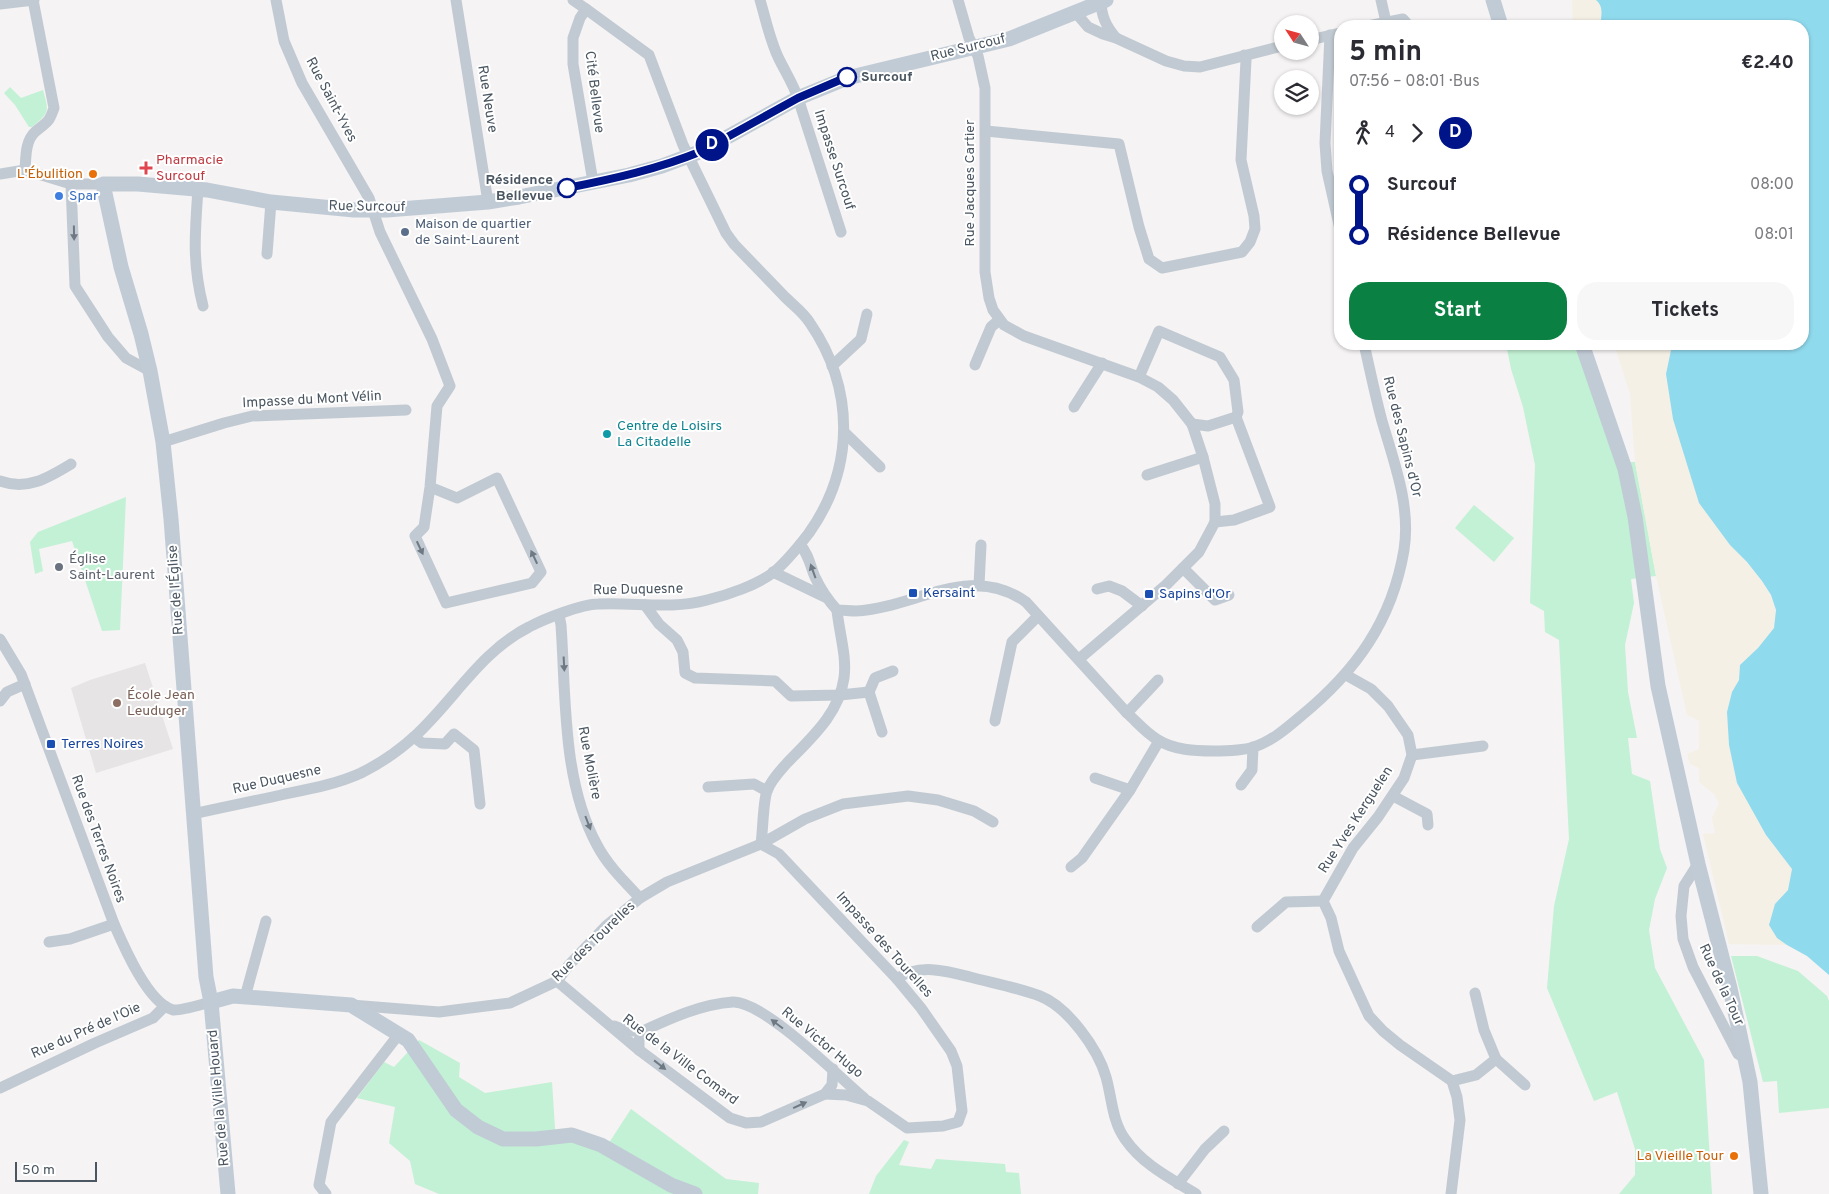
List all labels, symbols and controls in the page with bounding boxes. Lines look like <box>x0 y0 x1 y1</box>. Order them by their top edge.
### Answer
north arrow <box>1274 15 1319 60</box>
map controls <box>1274 15 1319 115</box>
street label: Rue Surcouf <box>929 30 1008 66</box>
text: 5 min <box>1349 35 1422 71</box>
street label: Cité Bellevue <box>581 50 607 134</box>
text: €2.40 <box>1741 51 1794 75</box>
street label: Rue Saint-Yves <box>301 55 361 145</box>
street label: Rue Neuve <box>473 64 501 134</box>
marker: Surcouf <box>837 67 857 87</box>
place label: Surcouf <box>861 69 912 86</box>
button: layers <box>1274 70 1319 115</box>
text: 07:56 – 08:01 · Bus <box>1349 72 1480 92</box>
street label: Impasse Surcouf <box>810 108 858 212</box>
street label: Rue Jacques Cartier <box>962 119 979 246</box>
icon: walk <box>1349 119 1377 147</box>
icon: forward <box>1403 119 1431 147</box>
text: D <box>1449 121 1462 144</box>
text: 4 <box>1385 123 1395 143</box>
line badge: D <box>696 129 728 161</box>
text: D <box>706 133 718 156</box>
place label: Pharmacie Surcouf <box>156 152 223 185</box>
marker: Pharmacie Surcouf <box>140 162 152 174</box>
place label: L'Ébulition <box>17 165 83 183</box>
marker: L'Ébulition <box>87 168 99 180</box>
place label: Résidence Bellevue <box>485 172 553 205</box>
text: Surcouf <box>1387 173 1457 197</box>
text: 08:00 <box>1750 175 1794 195</box>
marker: Résidence Bellevue <box>557 178 577 198</box>
place label: Spar <box>69 188 99 205</box>
marker: Spar <box>53 190 65 202</box>
street label: Rue Surcouf <box>329 198 406 216</box>
place label: Maison de quartier de Saint-Laurent <box>415 216 532 249</box>
text: Résidence Bellevue <box>1387 223 1561 247</box>
one-way arrow <box>70 225 78 241</box>
text: 08:01 <box>1754 225 1794 245</box>
marker: Maison de quartier de Saint-Laurent <box>399 226 411 238</box>
button: Start <box>1349 282 1567 340</box>
button: Tickets <box>1577 282 1794 340</box>
street label: Rue des Sapins d'Or <box>1379 375 1425 500</box>
street label: Impasse du Mont Vélin <box>242 388 382 412</box>
place label: Centre de Loisirs La Citadelle <box>617 418 722 451</box>
marker: Centre de Loisirs La Citadelle <box>601 428 613 440</box>
one-way arrow <box>417 541 425 555</box>
street label: Rue de l'Église <box>163 544 188 636</box>
place label: Église Saint-Laurent <box>69 550 155 584</box>
one-way arrow <box>530 550 539 565</box>
marker: Église Saint-Laurent <box>53 561 65 573</box>
one-way arrow <box>809 563 816 578</box>
street label: Rue Duquesne <box>593 581 683 599</box>
place label: Kersaint <box>923 585 975 602</box>
place label: Sapins d'Or <box>1159 586 1231 603</box>
marker: Kersaint <box>907 587 919 599</box>
marker: Sapins d'Or <box>1143 588 1155 600</box>
one-way arrow <box>560 656 568 672</box>
place label: École Jean Leuduger <box>127 686 195 720</box>
marker: École Jean Leuduger <box>111 697 123 709</box>
street label: Rue Molière <box>574 725 604 801</box>
place label: Terres Noires <box>61 736 144 753</box>
marker: Terres Noires <box>45 738 57 750</box>
street label: Rue Duquesne <box>231 762 323 798</box>
street label: Rue Yves Kerguelen <box>1315 763 1397 877</box>
street label: Rue des Terres Noires <box>67 773 129 905</box>
one-way arrow <box>585 816 592 831</box>
street label: Impasse des Tourelles <box>832 889 936 1001</box>
street label: Rue des Tourelles <box>549 898 639 986</box>
street label: Rue de la Tour <box>1695 941 1748 1029</box>
street label: Rue du Pré de l'Oie <box>29 999 143 1063</box>
street label: Rue Victor Hugo <box>778 1004 867 1082</box>
street label: Rue de la Ville Comard <box>619 1011 741 1109</box>
one-way arrow <box>770 1019 784 1029</box>
street label: Rue de la Ville Houard <box>205 1029 233 1167</box>
one-way arrow <box>653 1059 666 1070</box>
one-way arrow <box>793 1100 807 1108</box>
place label: La Vieille Tour <box>1637 1148 1725 1165</box>
marker: La Vieille Tour <box>1728 1150 1740 1162</box>
scale bar <box>15 1159 98 1182</box>
text: 50 m <box>22 1162 55 1179</box>

